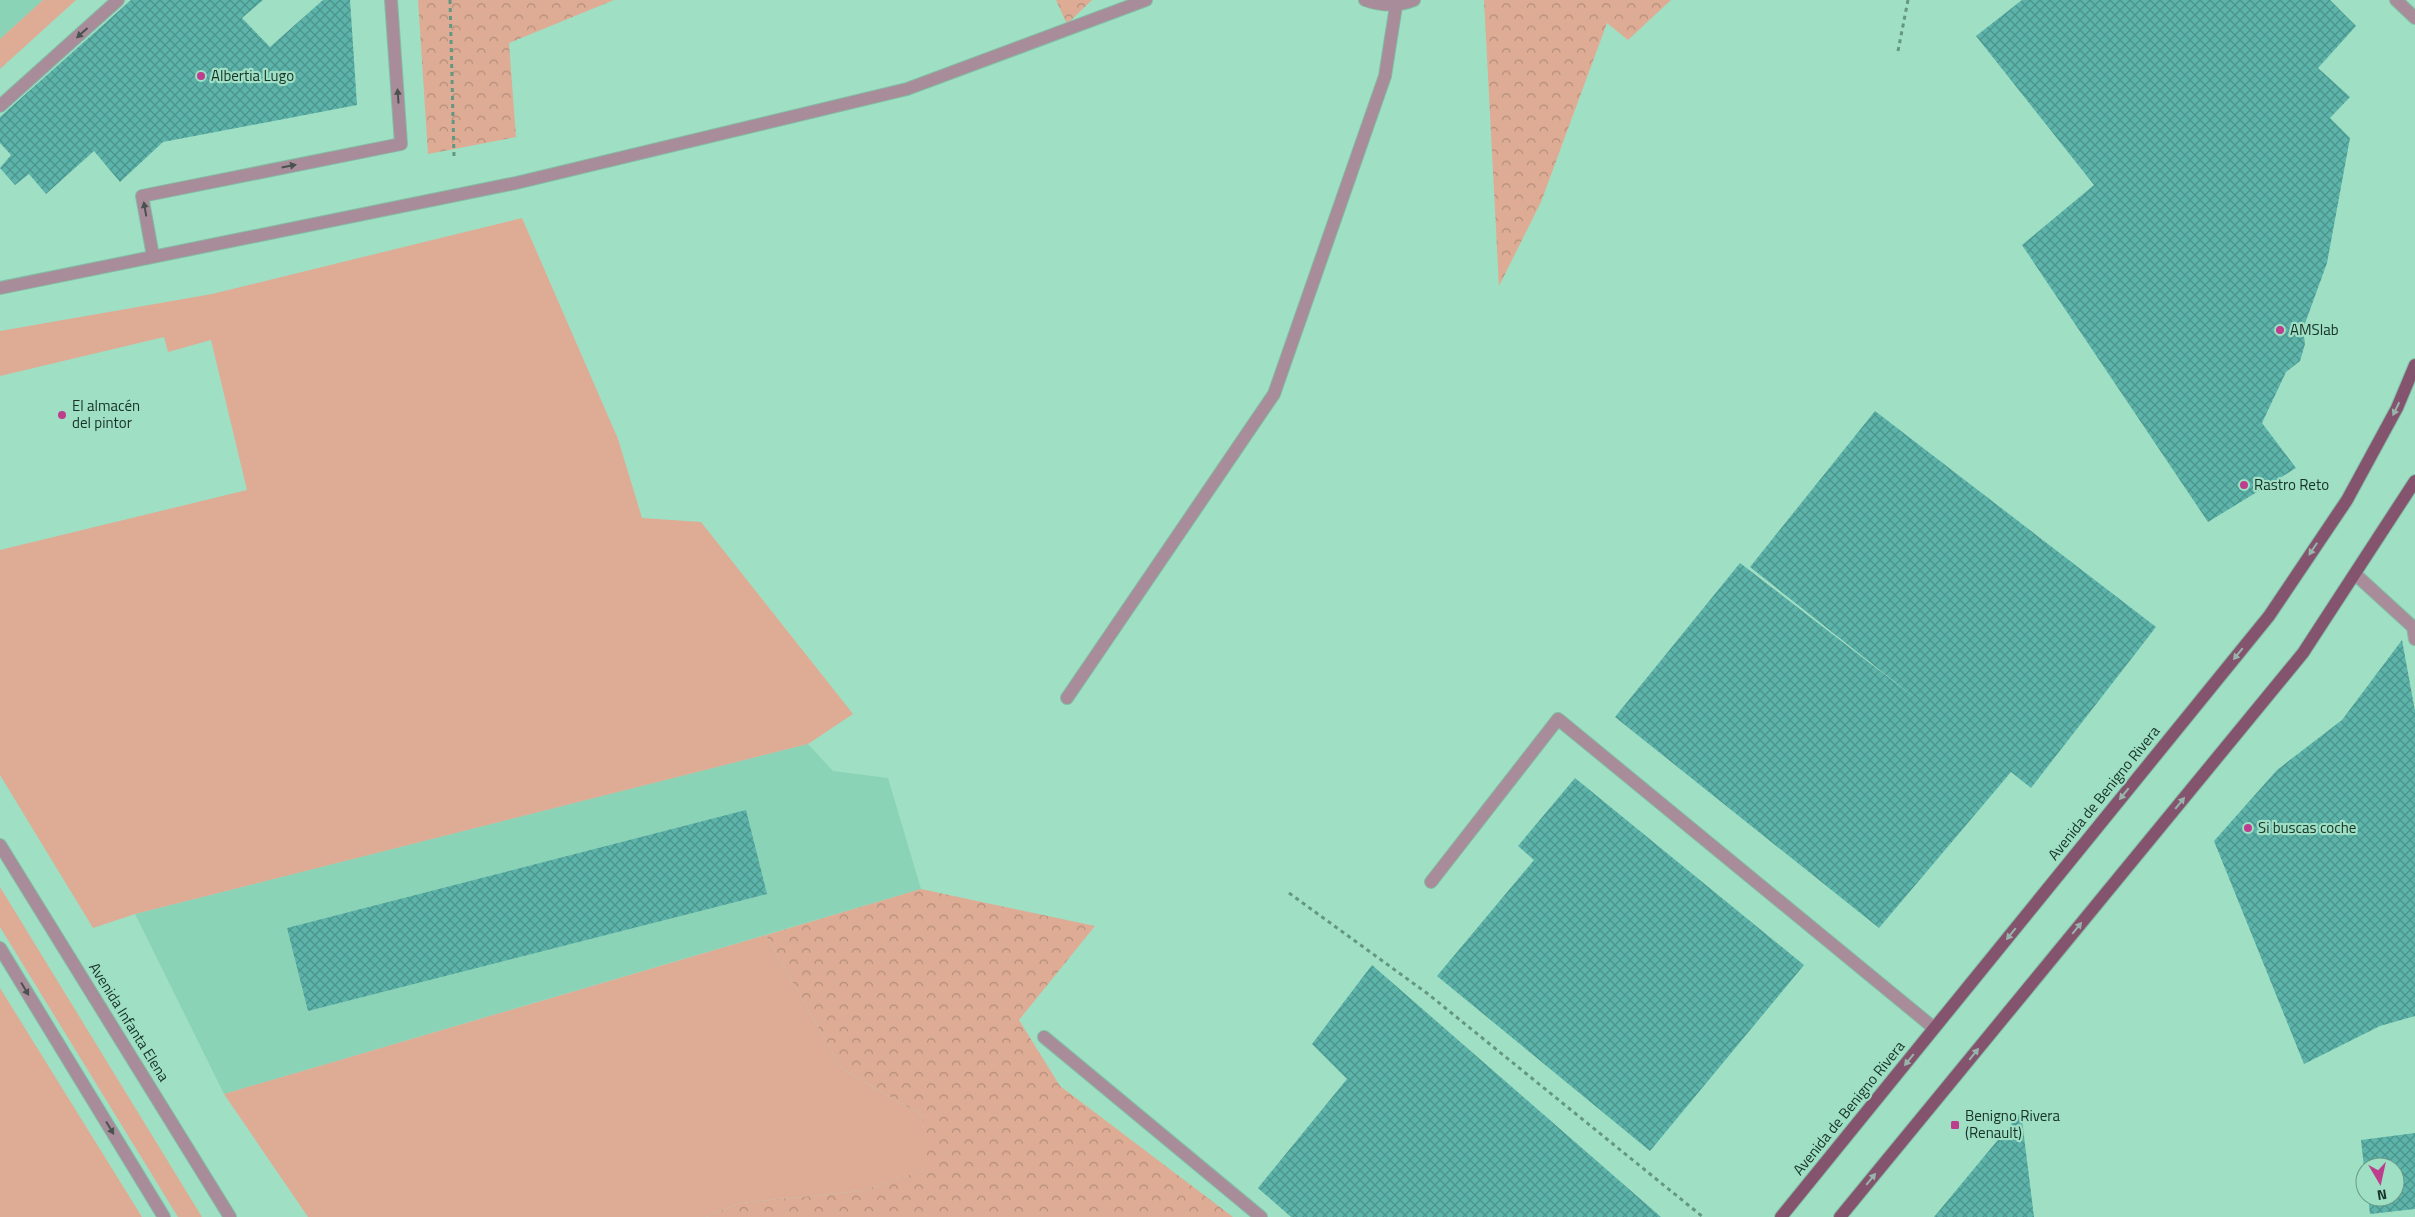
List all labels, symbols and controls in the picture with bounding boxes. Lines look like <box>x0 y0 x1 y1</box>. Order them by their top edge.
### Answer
one-way arrow <box>76 27 88 39</box>
place label: Albertia Lugo <box>211 64 294 87</box>
marker: Albertia Lugo <box>195 70 207 82</box>
one-way arrow <box>394 87 402 103</box>
one-way arrow <box>282 162 298 170</box>
one-way arrow <box>140 200 148 216</box>
place label: AMSlab <box>2290 318 2339 341</box>
marker: AMSlab <box>2274 324 2286 336</box>
place label: El almacén del pintor <box>72 394 140 434</box>
one-way arrow <box>2392 402 2400 417</box>
marker: El almacén del pintor <box>56 409 68 421</box>
place label: Rastro Reto <box>2254 473 2329 496</box>
marker: Rastro Reto <box>2238 479 2250 491</box>
one-way arrow <box>2309 543 2318 556</box>
one-way arrow <box>2232 647 2243 660</box>
street label: Avenida de Benigno Rivera <box>2042 720 2165 865</box>
one-way arrow <box>2119 787 2130 800</box>
one-way arrow <box>2175 796 2186 809</box>
place label: Si buscas coche <box>2258 816 2356 839</box>
marker: Si buscas coche <box>2242 822 2254 834</box>
one-way arrow <box>2072 922 2083 935</box>
one-way arrow <box>2005 927 2017 939</box>
street label: Avenida Infanta Elena <box>83 958 176 1086</box>
one-way arrow <box>21 983 30 996</box>
street label: Avenida de Benigno Rivera <box>1787 1035 1910 1180</box>
one-way arrow <box>1969 1048 1980 1061</box>
one-way arrow <box>1903 1053 1914 1066</box>
place label: Benigno Rivera (Renault) <box>1965 1104 2061 1144</box>
marker: Benigno Rivera (Renault) <box>1949 1119 1961 1131</box>
one-way arrow <box>105 1122 114 1135</box>
north arrow <box>2355 1157 2405 1207</box>
one-way arrow <box>1865 1174 1877 1186</box>
text: N <box>2376 1184 2389 1206</box>

